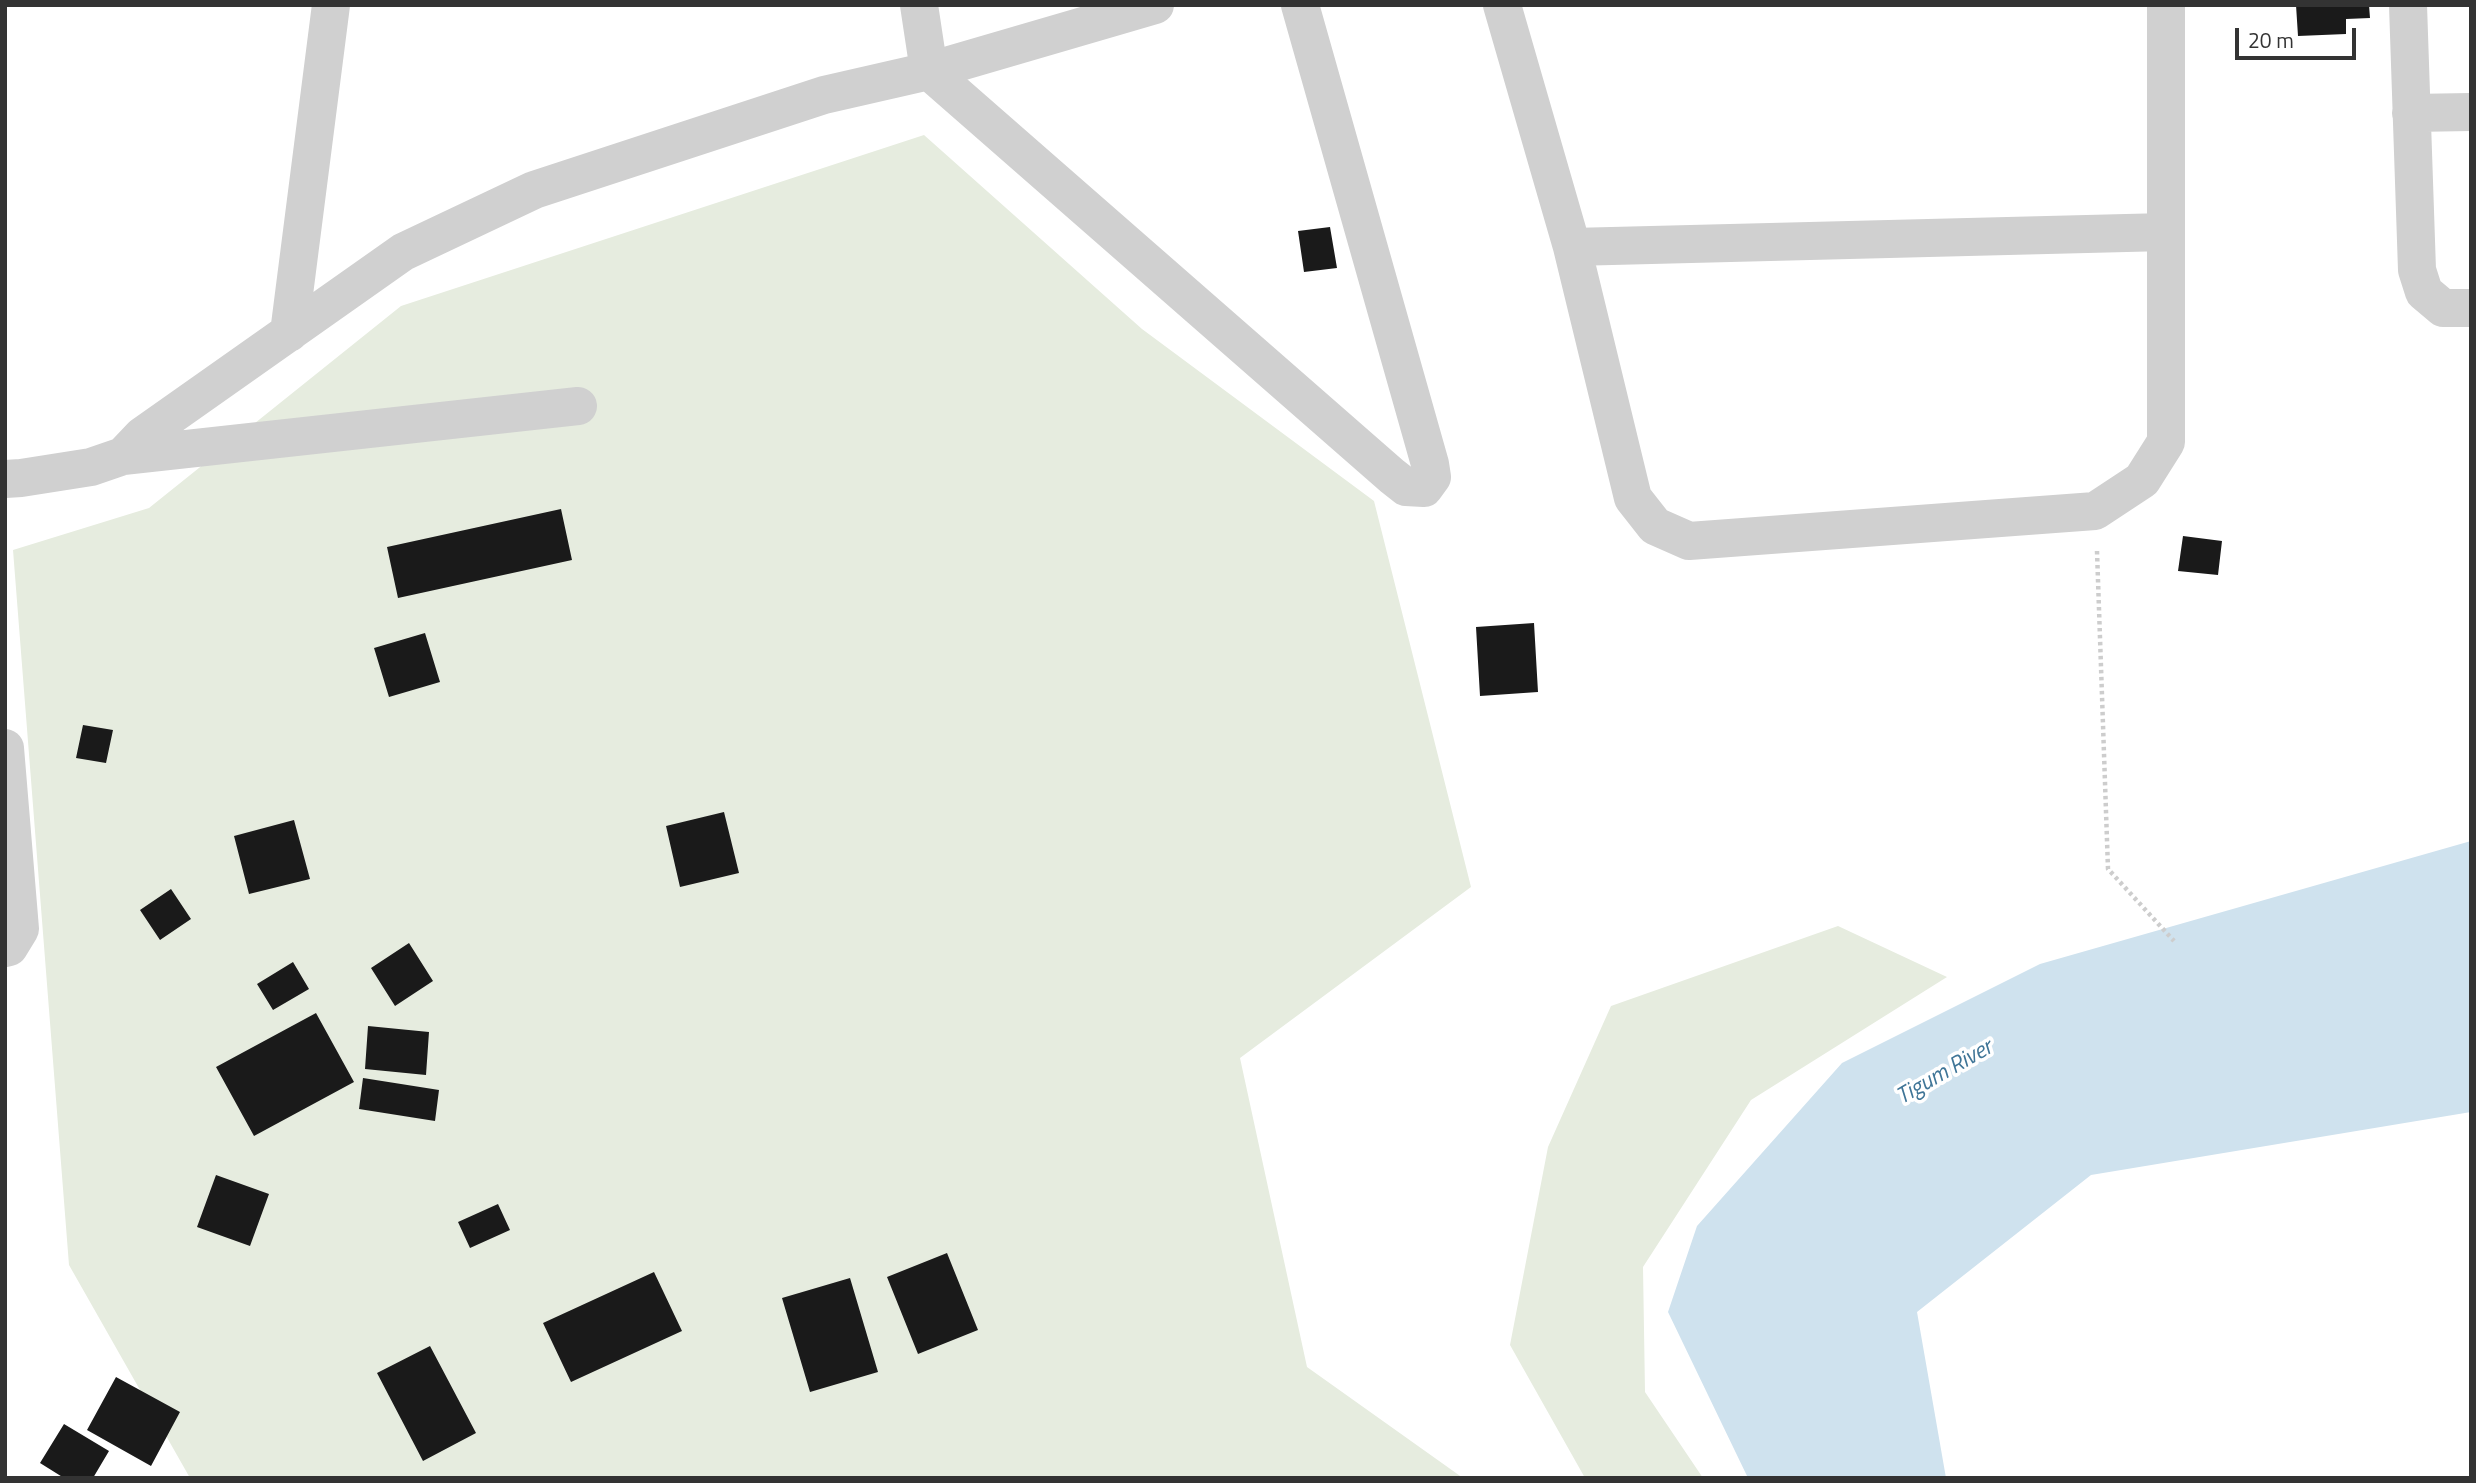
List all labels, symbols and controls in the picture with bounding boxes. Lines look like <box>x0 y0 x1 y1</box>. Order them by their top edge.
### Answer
scale bar <box>2238 14 2359 58</box>
text: 20 m <box>2248 24 2294 56</box>
water label: Tigum River <box>1892 1034 1998 1112</box>

